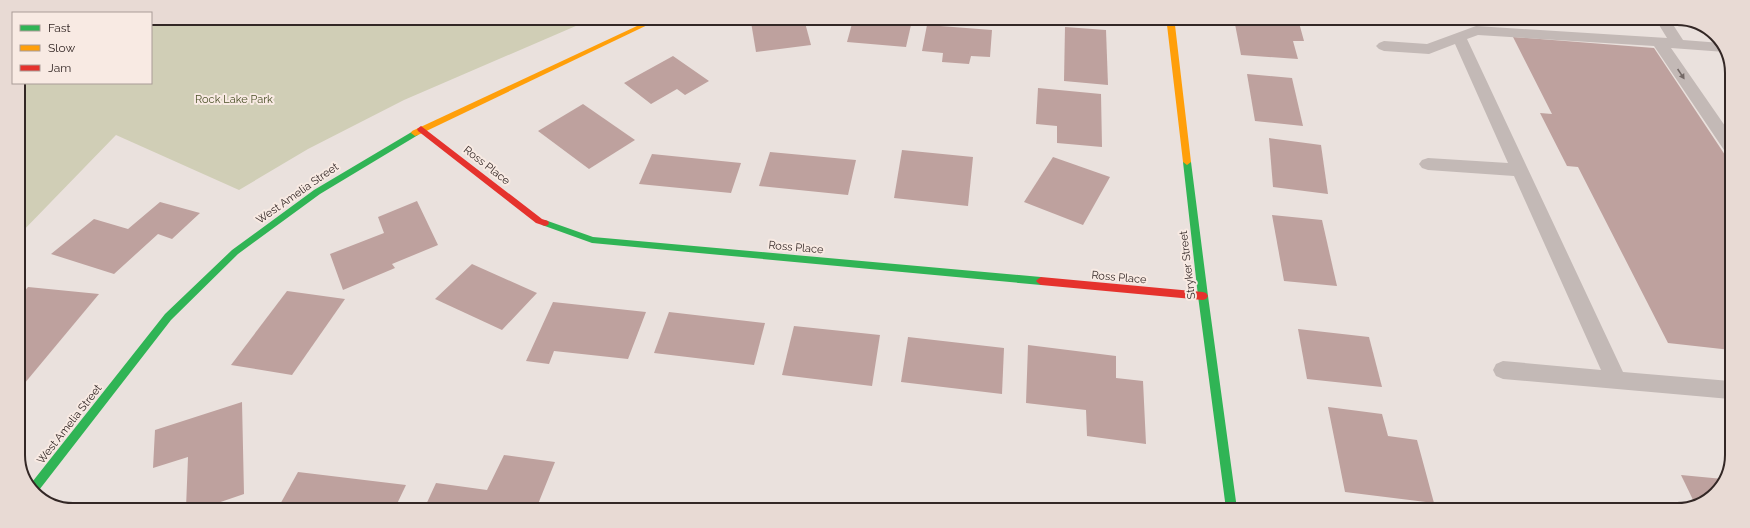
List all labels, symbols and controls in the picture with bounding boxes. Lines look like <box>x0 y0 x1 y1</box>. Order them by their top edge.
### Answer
legend <box>12 12 152 84</box>
text: Fast <box>48 21 71 35</box>
text: Slow <box>48 41 75 55</box>
text: Jam <box>48 61 71 75</box>
one-way arrow <box>1677 69 1685 79</box>
park label: Rock Lake Park <box>195 93 273 106</box>
street label: Ross Place <box>461 143 513 188</box>
street label: West Amelia Street <box>254 160 341 227</box>
street label: Stryker Street <box>1177 230 1198 300</box>
street label: Ross Place <box>768 239 825 256</box>
street label: Ross Place <box>1091 269 1148 286</box>
street label: West Amelia Street <box>34 382 105 467</box>

